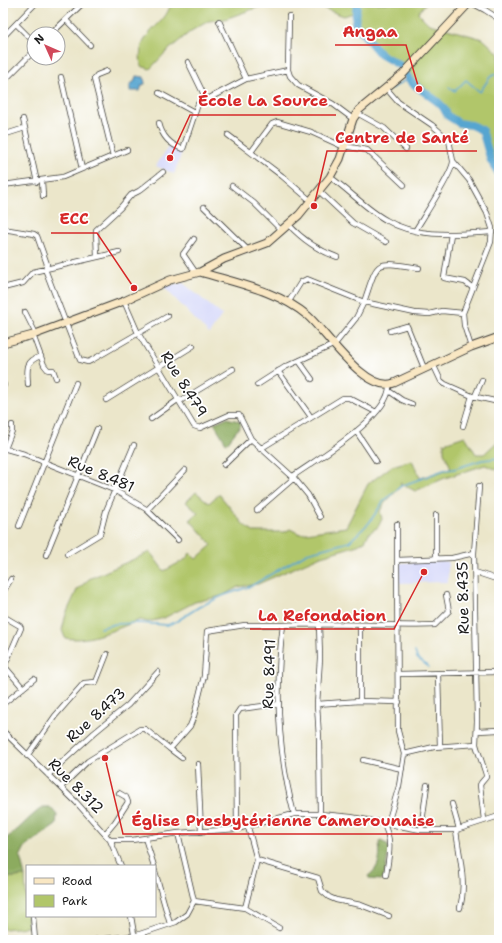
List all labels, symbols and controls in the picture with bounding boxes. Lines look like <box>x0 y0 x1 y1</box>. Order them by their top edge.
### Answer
callout: Angaa <box>335 17 406 45</box>
text: Angaa <box>342 21 398 42</box>
north arrow <box>26 26 66 66</box>
text: N <box>31 31 48 48</box>
callout: École La Source <box>190 87 336 115</box>
text: École La Source <box>198 90 329 111</box>
callout: Centre de Santé <box>327 123 477 151</box>
text: Centre de Santé <box>335 127 469 148</box>
callout: ECC <box>51 205 97 233</box>
text: ECC <box>59 208 89 229</box>
street label: Rue 8.479 <box>156 347 212 421</box>
street label: Rue 8.481 <box>65 451 137 497</box>
street label: Rue 8.435 <box>452 561 474 635</box>
callout: La Refondation <box>250 601 394 629</box>
text: La Refondation <box>258 605 386 626</box>
street label: Rue 8.491 <box>258 639 280 709</box>
street label: Rue 8.473 <box>62 683 130 747</box>
street label: Rue 8.312 <box>44 754 108 818</box>
callout: Église Presbytérienne Camerounaise <box>123 806 442 834</box>
text: Église Presbytérienne Camerounaise <box>131 810 435 831</box>
legend <box>26 865 156 917</box>
text: Road <box>62 873 93 889</box>
text: Park <box>62 893 88 909</box>

